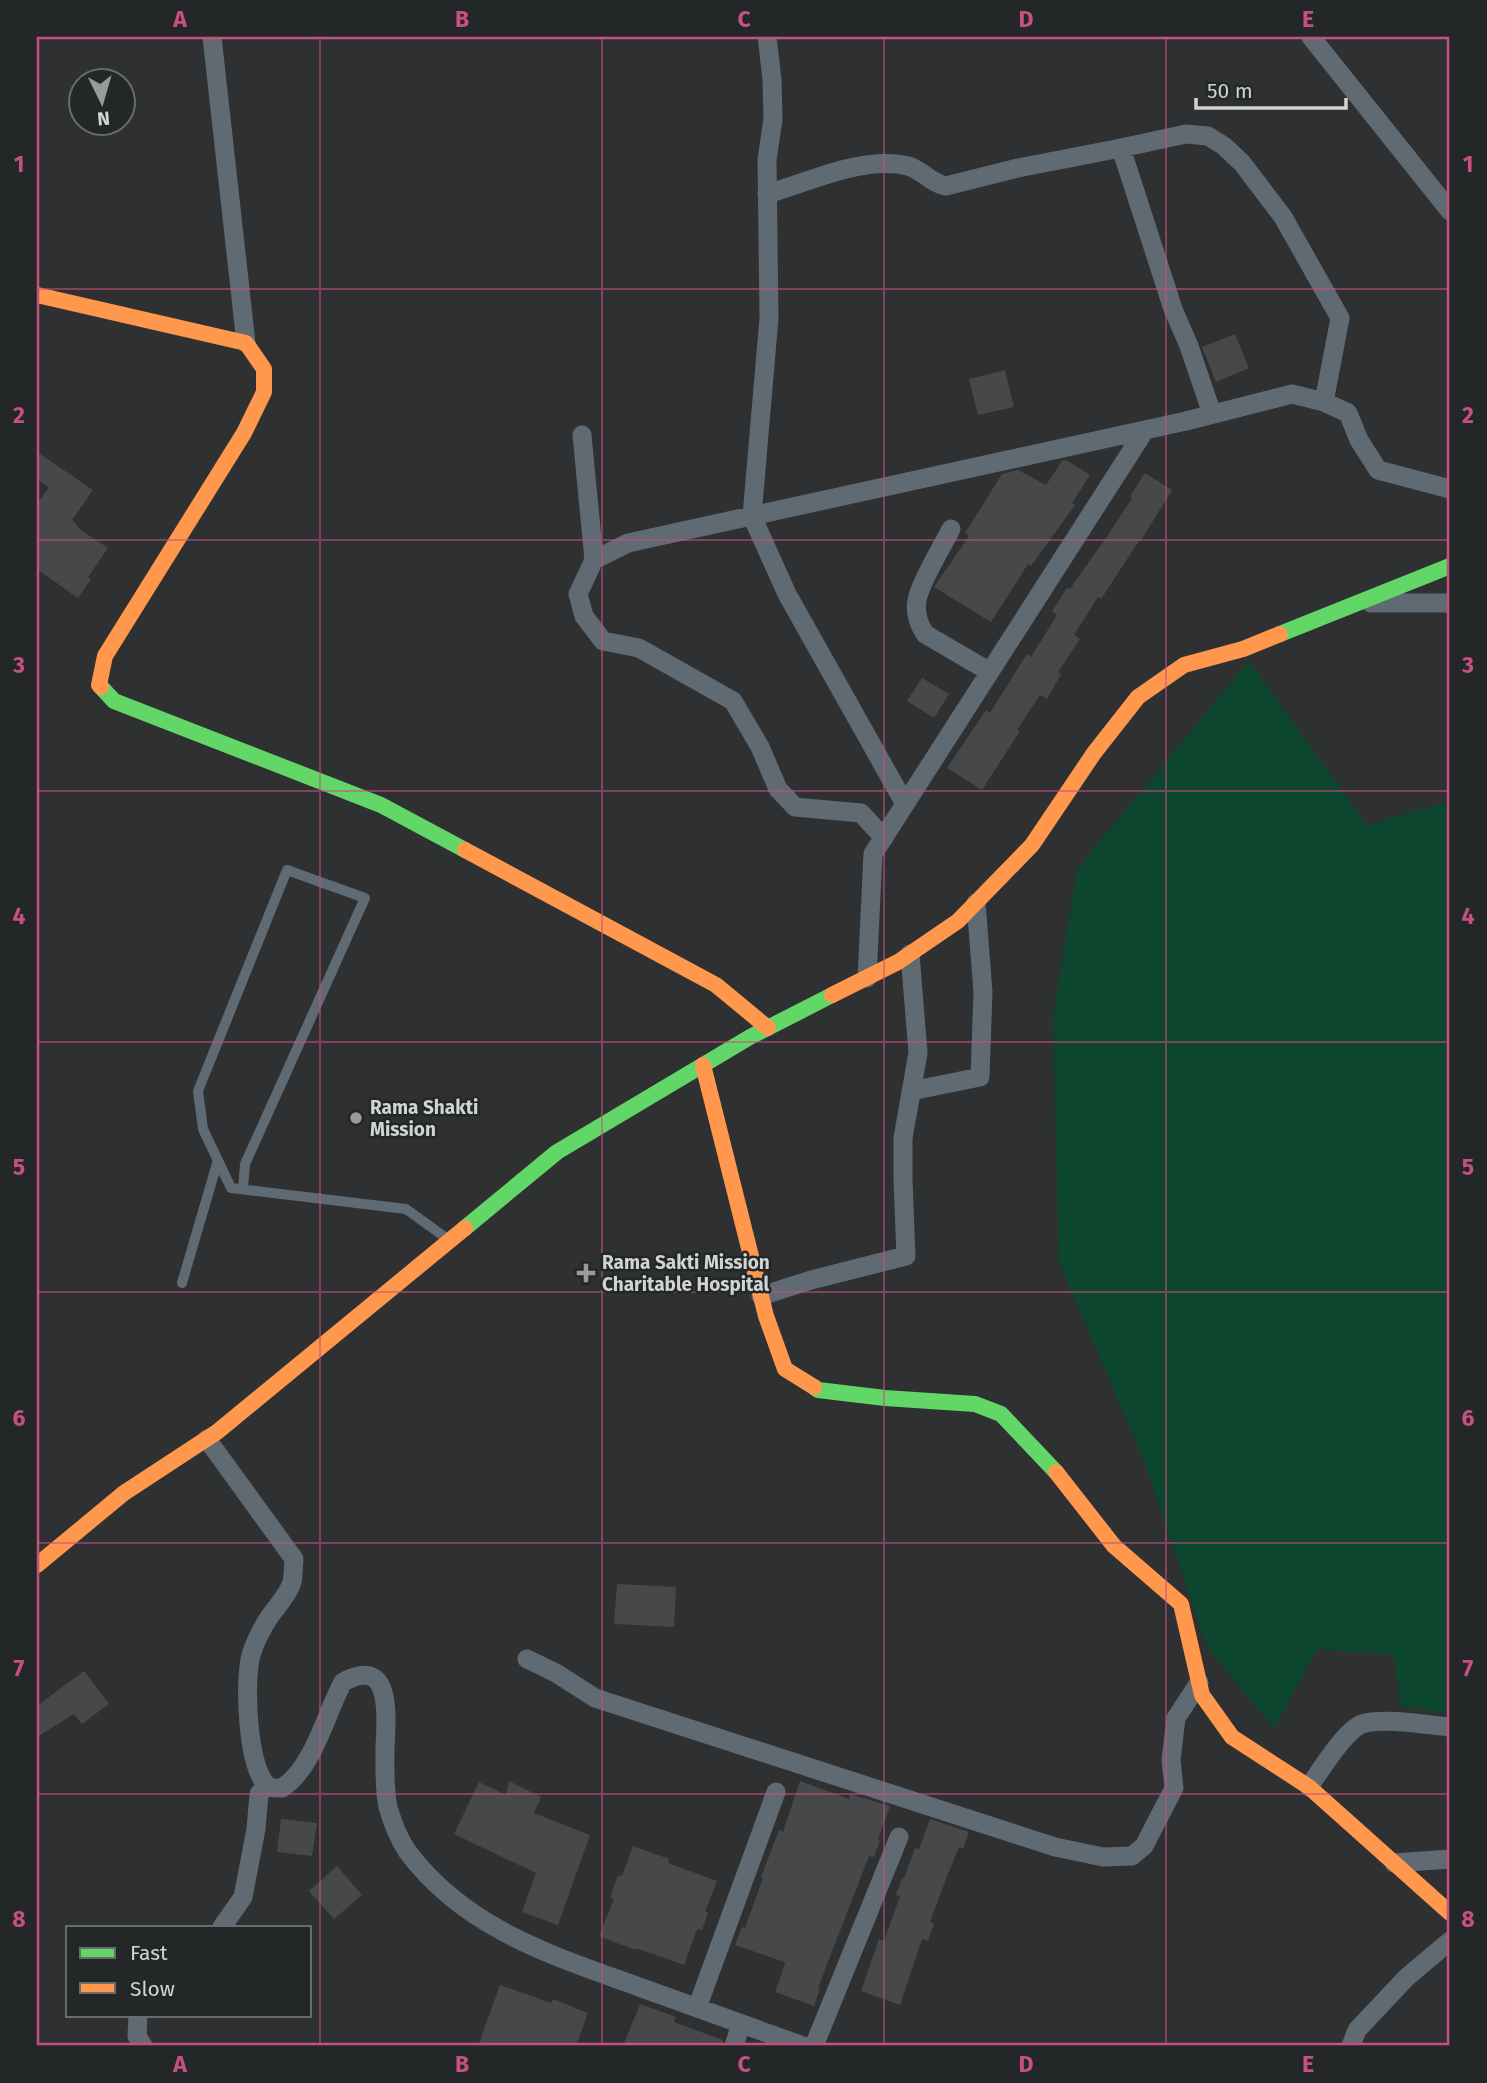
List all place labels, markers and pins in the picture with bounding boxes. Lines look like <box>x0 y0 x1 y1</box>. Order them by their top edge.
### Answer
place label: Rama Shakti Mission <box>370 1096 478 1141</box>
marker: Rama Shakti Mission <box>348 1110 364 1126</box>
place label: Rama Sakti Mission Charitable Hospital <box>602 1251 770 1296</box>
marker: Rama Sakti Mission Charitable Hospital <box>576 1263 596 1283</box>

